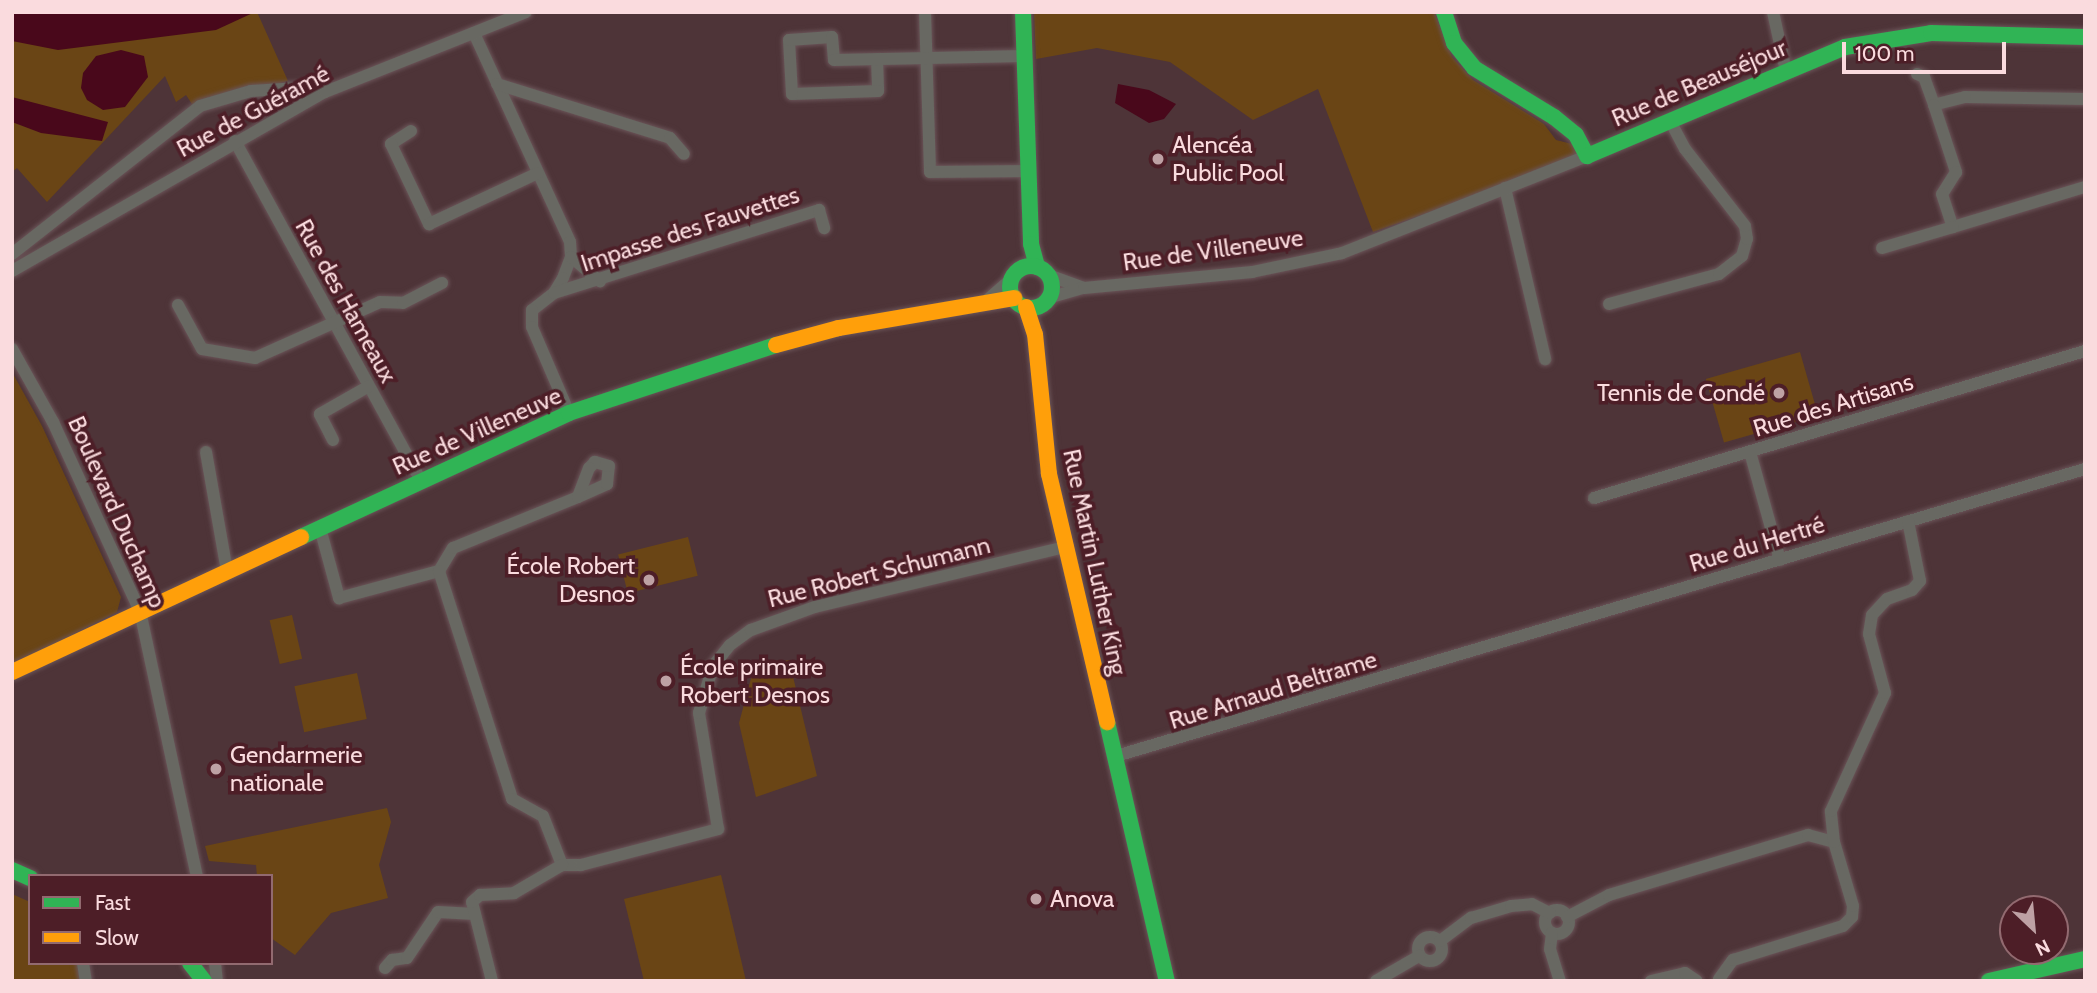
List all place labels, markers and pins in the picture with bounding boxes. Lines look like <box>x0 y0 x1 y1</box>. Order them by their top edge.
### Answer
place label: Alencéa Public Pool <box>1172 131 1284 187</box>
marker: Alencéa Public Pool <box>1150 151 1166 167</box>
place label: Tennis de Condé <box>1597 379 1765 407</box>
marker: Tennis de Condé <box>1771 385 1787 401</box>
place label: École Robert Desnos <box>506 552 635 608</box>
marker: École Robert Desnos <box>641 572 657 588</box>
place label: École primaire Robert Desnos <box>680 653 830 709</box>
marker: École primaire Robert Desnos <box>658 673 674 689</box>
place label: Gendarmerie nationale <box>230 741 362 797</box>
marker: Gendarmerie nationale <box>208 761 224 777</box>
place label: Anova <box>1050 885 1114 913</box>
marker: Anova <box>1028 891 1044 907</box>

